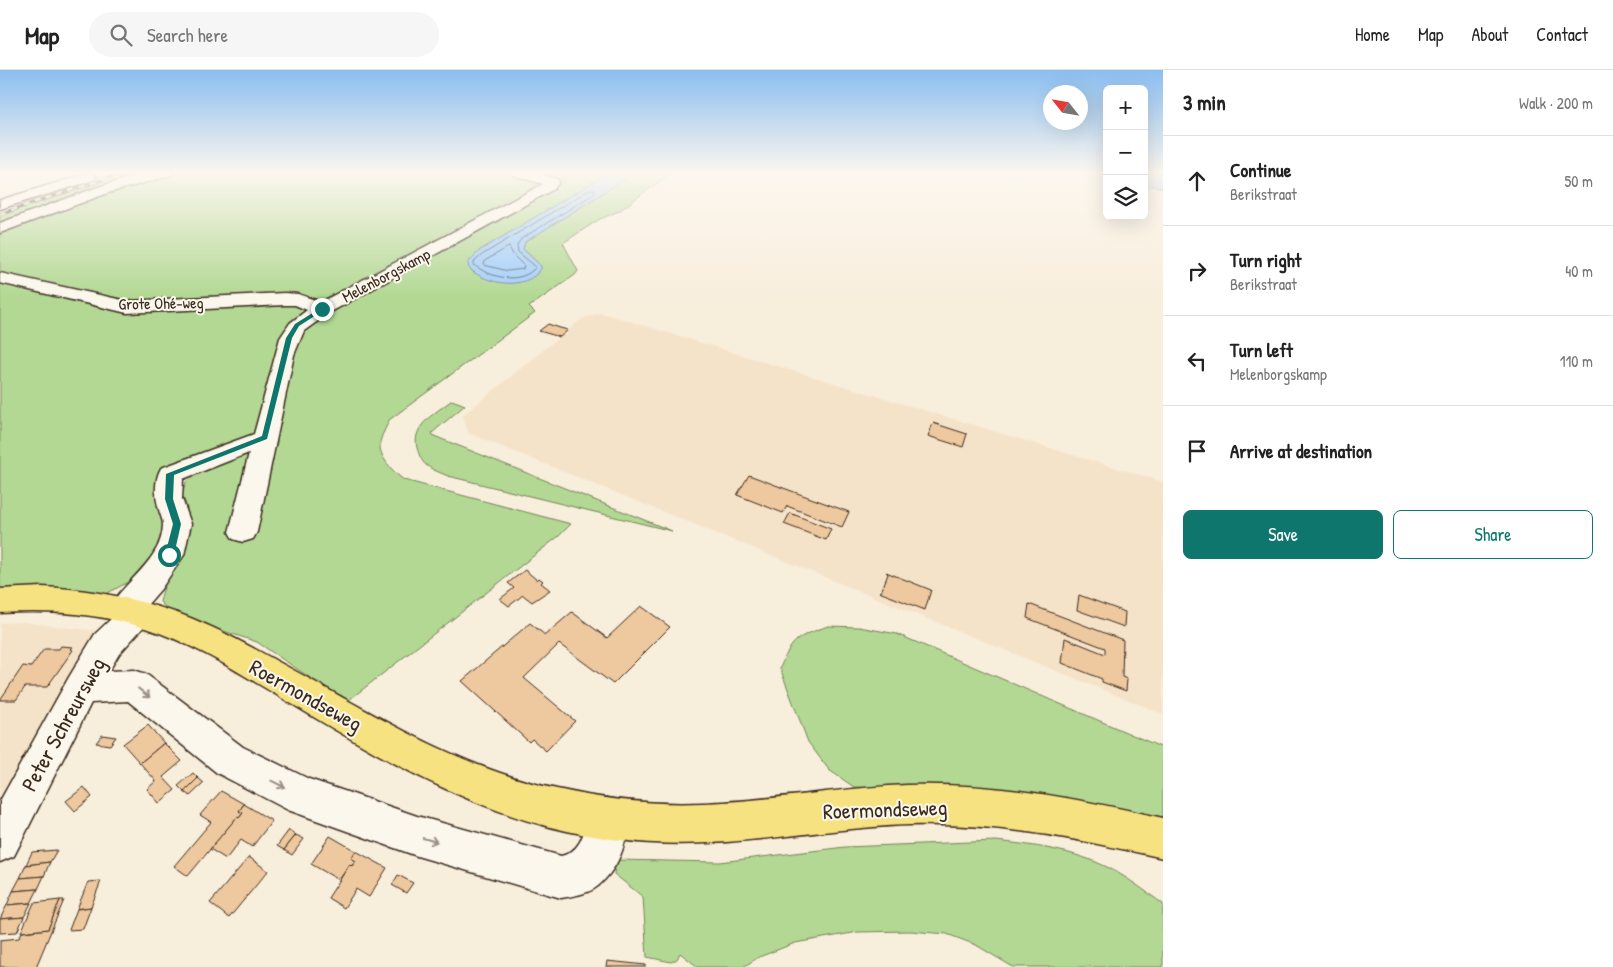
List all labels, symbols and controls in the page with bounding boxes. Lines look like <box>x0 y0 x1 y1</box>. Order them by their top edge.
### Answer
search box <box>89 12 439 57</box>
text: Map <box>25 19 59 51</box>
icon: search <box>107 21 135 49</box>
text: Search here <box>147 22 228 48</box>
text: Home <box>1355 22 1390 47</box>
text: Map <box>1418 22 1443 47</box>
text: About <box>1471 22 1508 47</box>
text: Contact <box>1536 22 1588 47</box>
north arrow <box>1043 85 1088 130</box>
map controls <box>1103 85 1148 220</box>
button: + <box>1103 85 1148 130</box>
text: 3 min <box>1183 88 1226 117</box>
text: Walk · 200 m <box>1519 92 1593 114</box>
button: − <box>1103 130 1148 175</box>
text: Continue <box>1230 157 1291 183</box>
icon: ahead <box>1183 167 1211 195</box>
text: 50 m <box>1565 170 1593 192</box>
button: layers <box>1103 175 1148 220</box>
text: Berikstraat <box>1230 183 1297 205</box>
street label: Melenborgskamp <box>338 242 434 307</box>
text: Turn right <box>1230 247 1301 273</box>
icon: right <box>1183 257 1211 285</box>
text: 40 m <box>1565 260 1593 282</box>
text: Berikstraat <box>1230 273 1297 295</box>
street label: Grote Ohé-weg <box>118 291 204 315</box>
route end <box>311 298 334 321</box>
text: Turn left <box>1230 337 1293 363</box>
icon: left <box>1183 347 1211 375</box>
text: 110 m <box>1560 350 1593 372</box>
text: Melenborgskamp <box>1230 363 1327 385</box>
icon: arrive <box>1183 437 1211 465</box>
text: Arrive at destination <box>1230 438 1372 464</box>
button: Save <box>1183 510 1383 559</box>
button: Share <box>1393 510 1593 559</box>
route start <box>158 544 181 567</box>
street label: Peter Schreursweg <box>14 652 112 796</box>
street label: Roermondseweg <box>244 652 368 738</box>
one-way arrow <box>137 687 150 698</box>
one-way arrow <box>270 780 285 789</box>
street label: Roermondseweg <box>822 792 948 826</box>
one-way arrow <box>422 835 438 845</box>

